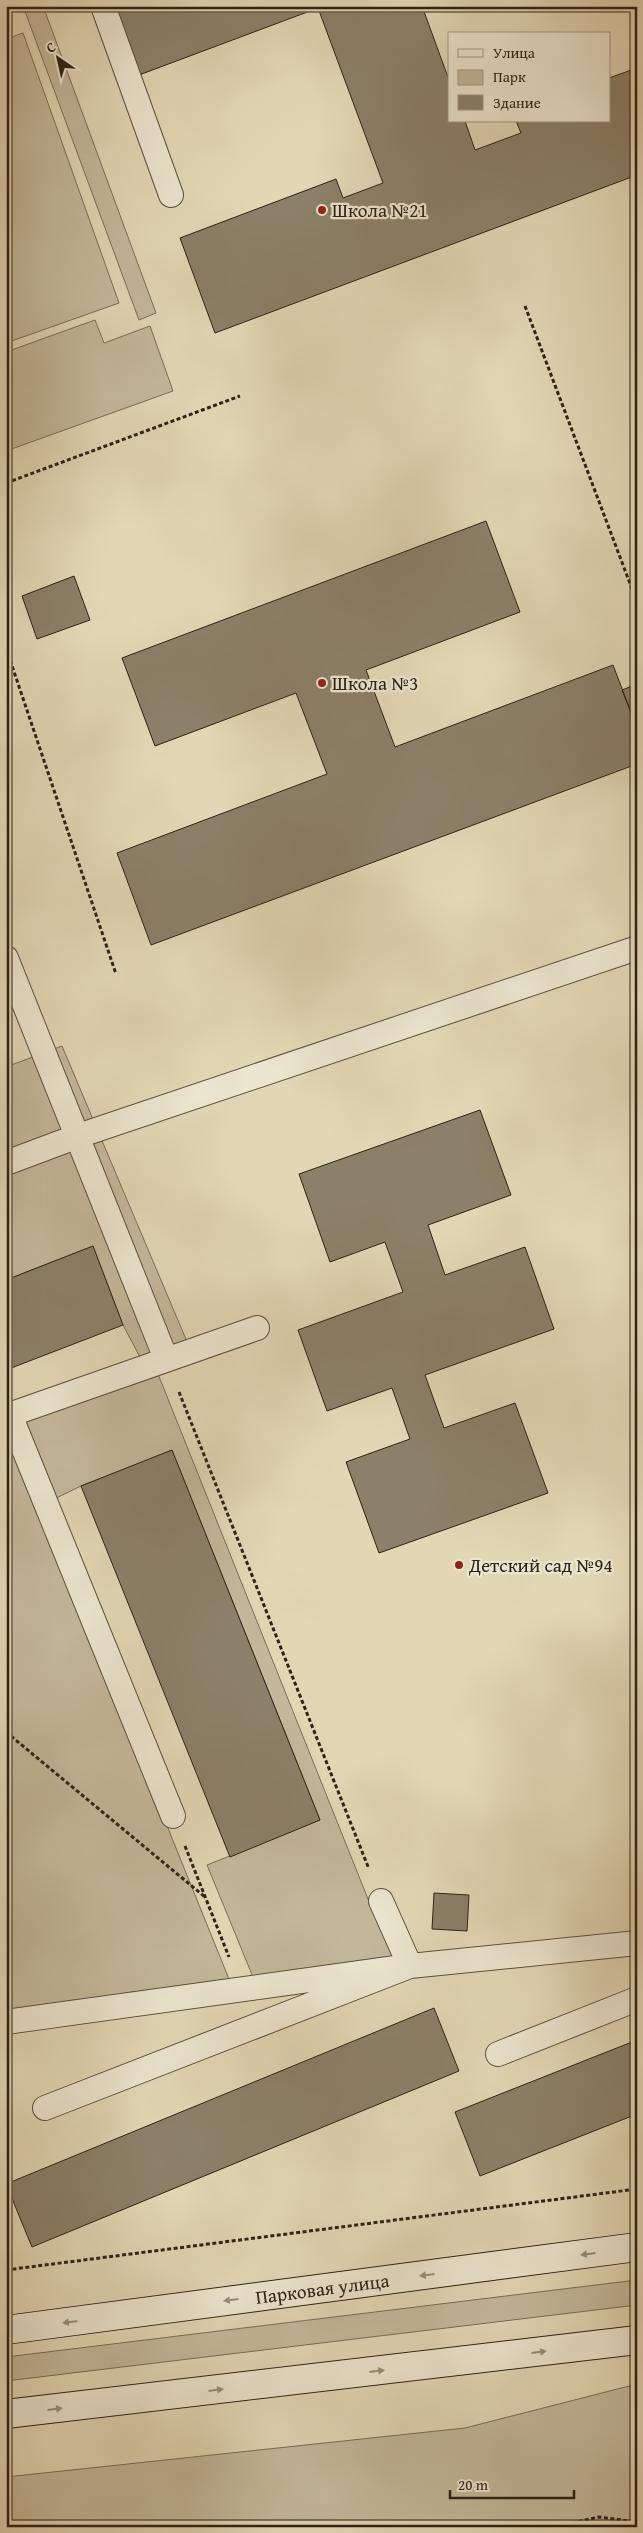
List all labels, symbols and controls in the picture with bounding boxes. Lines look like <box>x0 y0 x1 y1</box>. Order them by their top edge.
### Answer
north arrow <box>32 32 82 82</box>
legend <box>448 32 610 122</box>
text: С <box>42 37 60 58</box>
text: Улица <box>493 42 536 63</box>
text: Парк <box>493 66 526 87</box>
text: Здание <box>493 92 541 113</box>
place label: Школа №21 <box>332 196 427 224</box>
marker: Школа №21 <box>316 204 328 216</box>
place label: Школа №3 <box>332 669 418 697</box>
marker: Школа №3 <box>316 677 328 689</box>
place label: Детский сад №94 <box>468 1551 613 1579</box>
marker: Детский сад №94 <box>453 1559 465 1571</box>
one-way arrow <box>580 2250 596 2258</box>
street label: Парковая улица <box>254 2266 391 2311</box>
one-way arrow <box>419 2271 435 2279</box>
one-way arrow <box>223 2297 239 2305</box>
one-way arrow <box>62 2318 78 2326</box>
one-way arrow <box>531 2348 547 2356</box>
one-way arrow <box>370 2367 386 2375</box>
one-way arrow <box>208 2386 224 2394</box>
one-way arrow <box>47 2405 63 2413</box>
scale bar <box>450 2468 574 2500</box>
text: 20 m <box>458 2474 489 2495</box>

